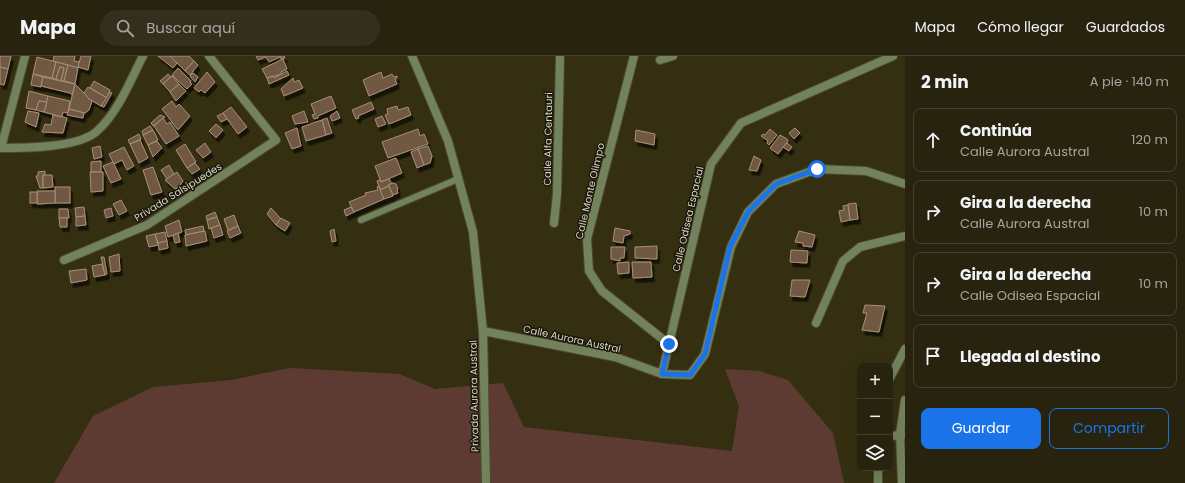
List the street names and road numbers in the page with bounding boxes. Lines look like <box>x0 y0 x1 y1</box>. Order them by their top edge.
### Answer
street label: Calle Alfa Centauri <box>540 92 556 186</box>
street label: Calle Monte Olimpo <box>572 141 608 241</box>
street label: Privada Salsipuedes <box>131 159 225 225</box>
street label: Calle Odisea Espacial <box>669 165 707 273</box>
street label: Calle Aurora Austral <box>522 321 622 357</box>
street label: Privada Aurora Austral <box>466 340 482 452</box>

